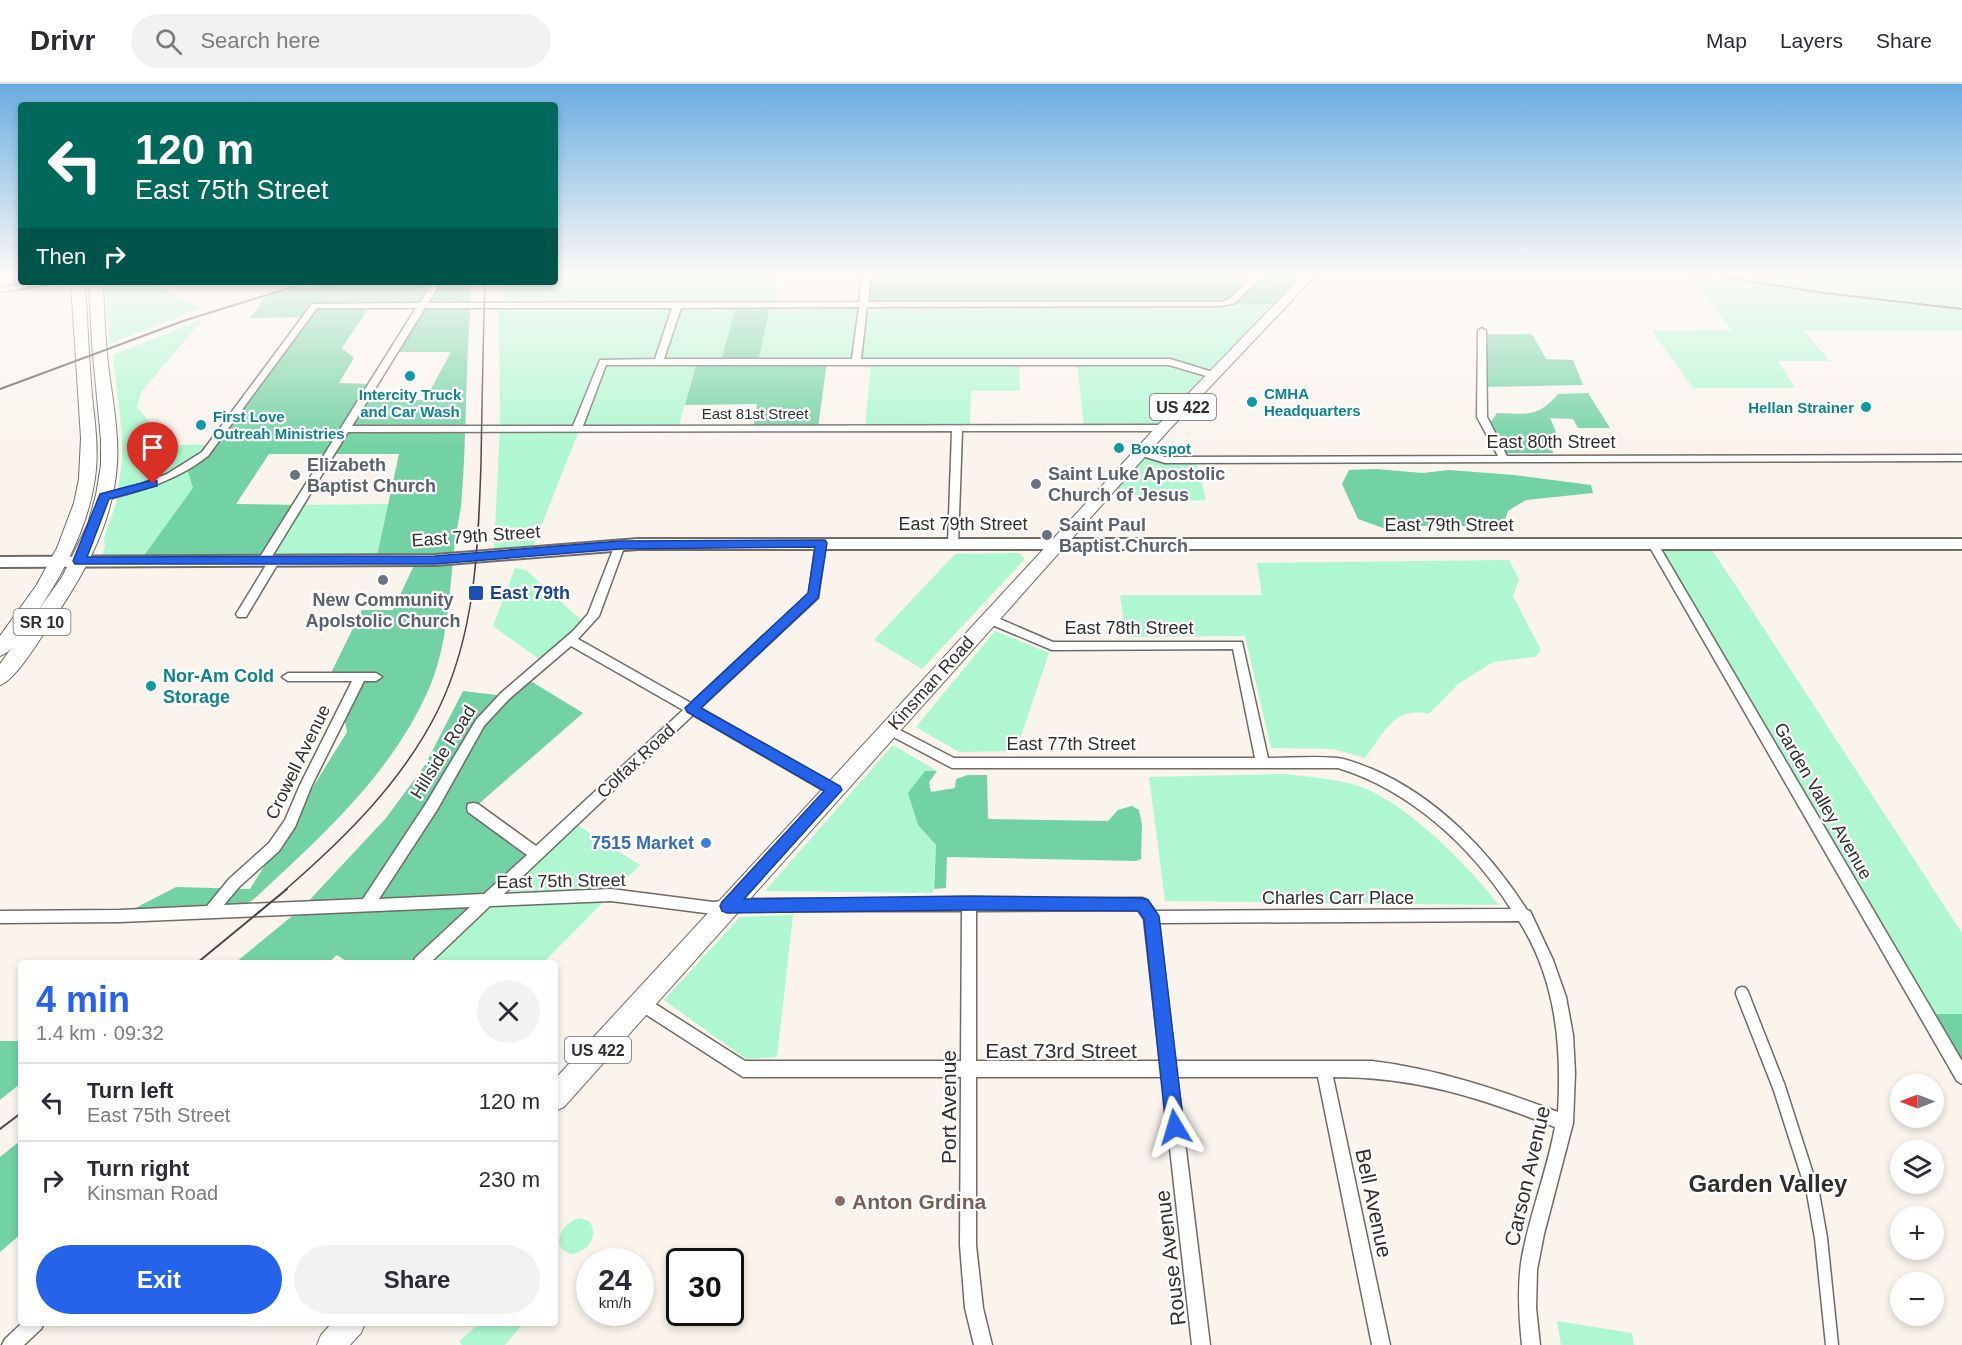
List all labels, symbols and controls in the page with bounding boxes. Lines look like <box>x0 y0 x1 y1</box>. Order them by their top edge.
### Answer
search box <box>131 14 551 68</box>
text: Drivr <box>30 25 95 56</box>
icon: search <box>152 25 185 58</box>
text: Search here <box>200 28 320 53</box>
text: Map <box>1706 29 1747 52</box>
text: Layers <box>1780 29 1843 52</box>
text: Share <box>1876 29 1932 52</box>
icon: left <box>36 126 114 204</box>
text: 120 m <box>135 126 254 173</box>
text: East 75th Street <box>135 175 329 205</box>
icon: right <box>98 240 131 273</box>
text: Then <box>36 244 86 269</box>
marker: Intercity Truck and Car Wash <box>403 369 417 383</box>
place label: CMHA Headquarters <box>1264 385 1361 419</box>
place label: Intercity Truck and Car Wash <box>359 386 462 420</box>
road number: US 422 <box>1150 394 1216 420</box>
marker: CMHA Headquarters <box>1245 395 1259 409</box>
place label: Hellan Strainer <box>1748 399 1854 416</box>
marker: Hellan Strainer <box>1859 400 1873 414</box>
street label: East 81st Street <box>702 405 809 422</box>
place label: First Love Outreah Ministries <box>213 408 345 442</box>
marker: First Love Outreah Ministries <box>194 418 208 432</box>
pin <box>127 422 178 484</box>
icon: arrive <box>136 431 169 464</box>
street label: East 80th Street <box>1486 432 1616 452</box>
place label: Boxspot <box>1131 440 1191 457</box>
marker: Boxspot <box>1112 441 1126 455</box>
place label: Elizabeth Baptist Church <box>307 455 436 496</box>
place label: Saint Luke Apostolic Church of Jesus <box>1048 464 1225 505</box>
marker: Elizabeth Baptist Church <box>288 468 302 482</box>
marker: Saint Luke Apostolic Church of Jesus <box>1029 477 1043 491</box>
street label: East 79th Street <box>898 514 1028 534</box>
place label: Saint Paul Baptist Church <box>1059 515 1188 556</box>
street label: East 79th Street <box>1384 515 1514 535</box>
street label: East 79th Street <box>411 522 541 550</box>
marker: Saint Paul Baptist Church <box>1040 528 1054 542</box>
marker: New Community Apolstolic Church <box>376 573 390 587</box>
place label: East 79th <box>490 583 570 603</box>
marker: East 79th <box>467 584 485 602</box>
place label: New Community Apolstolic Church <box>305 590 461 631</box>
road number: SR 10 <box>14 609 70 635</box>
street label: East 78th Street <box>1064 618 1194 638</box>
street label: Kinsman Road <box>884 632 978 734</box>
place label: Nor-Am Cold Storage <box>163 666 274 707</box>
marker: Nor-Am Cold Storage <box>144 679 158 693</box>
street label: Crowell Avenue <box>262 702 334 822</box>
street label: Hillside Road <box>406 702 480 802</box>
street label: Garden Valley Avenue <box>1770 719 1876 883</box>
street label: Colfax Road <box>593 720 679 802</box>
street label: East 77th Street <box>1006 734 1136 754</box>
place label: 7515 Market <box>591 833 694 853</box>
marker: 7515 Market <box>699 836 713 850</box>
street label: East 75th Street <box>496 870 626 892</box>
street label: Charles Carr Place <box>1262 888 1414 908</box>
text: 4 min <box>36 979 130 1020</box>
button: close <box>477 980 540 1043</box>
text: 1.4 km · 09:32 <box>36 1022 164 1044</box>
road number: US 422 <box>565 1037 631 1063</box>
street label: East 73rd Street <box>985 1039 1137 1062</box>
street label: Port Avenue <box>937 1050 960 1164</box>
north arrow <box>1890 1074 1944 1128</box>
map controls <box>1890 1074 1944 1326</box>
text: Turn left <box>87 1078 173 1103</box>
icon: left <box>36 1086 69 1119</box>
text: 120 m <box>479 1089 540 1114</box>
position arrow <box>1143 1095 1207 1159</box>
text: East 75th Street <box>87 1104 230 1126</box>
street label: Carson Avenue <box>1500 1104 1554 1248</box>
button: layers <box>1890 1140 1944 1194</box>
street label: Bell Avenue <box>1351 1147 1397 1259</box>
text: Turn right <box>87 1156 189 1181</box>
icon: right <box>36 1164 69 1197</box>
text: 230 m <box>479 1167 540 1192</box>
district label: Garden Valley <box>1689 1170 1848 1197</box>
text: Kinsman Road <box>87 1182 218 1204</box>
street label: Rouse Avenue <box>1150 1189 1190 1327</box>
place label: Anton Grdina <box>852 1190 986 1213</box>
marker: Anton Grdina <box>833 1194 847 1208</box>
button: + <box>1890 1206 1944 1260</box>
button: Exit <box>36 1245 282 1314</box>
button: Share <box>294 1245 540 1314</box>
speed limit sign: 30 <box>666 1248 744 1326</box>
text: 24 <box>598 1263 632 1296</box>
button: − <box>1890 1272 1944 1326</box>
text: km/h <box>599 1294 631 1311</box>

